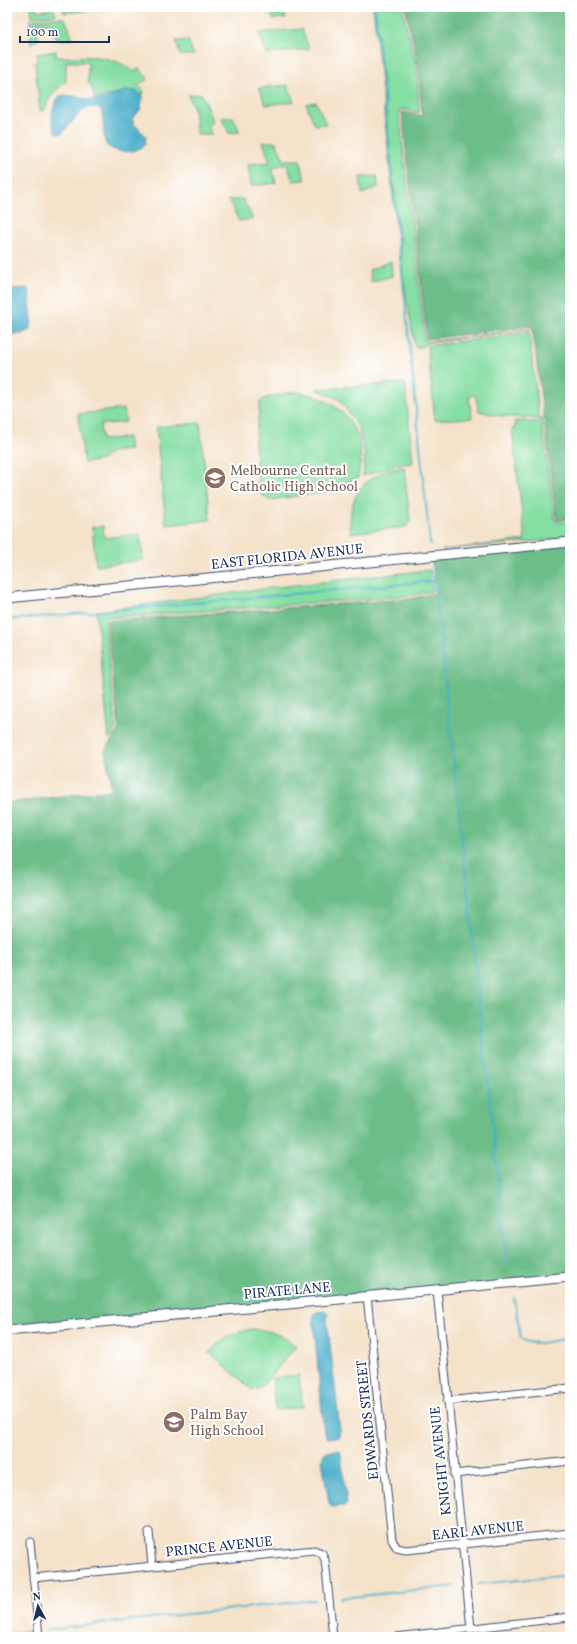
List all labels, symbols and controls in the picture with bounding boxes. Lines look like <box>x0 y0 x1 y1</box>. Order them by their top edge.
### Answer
scale bar <box>20 18 109 44</box>
text: 100 m <box>26 25 59 41</box>
place label: Melbourne Central Catholic High School <box>230 462 358 497</box>
school or university icon: Melbourne Central Catholic High School <box>202 465 228 491</box>
street label: EAST FLORIDA AVENUE <box>210 540 364 575</box>
street label: PIRATE LANE <box>243 1278 331 1305</box>
street label: EDWARDS STREET <box>353 1359 384 1481</box>
street label: KNIGHT AVENUE <box>426 1405 457 1516</box>
place label: Palm Bay High School <box>190 1406 264 1441</box>
school or university icon: Palm Bay High School <box>161 1409 187 1435</box>
street label: EARL AVENUE <box>431 1517 525 1546</box>
street label: PRINCE AVENUE <box>165 1532 274 1563</box>
north arrow <box>18 1586 58 1626</box>
text: N <box>32 1590 42 1605</box>

